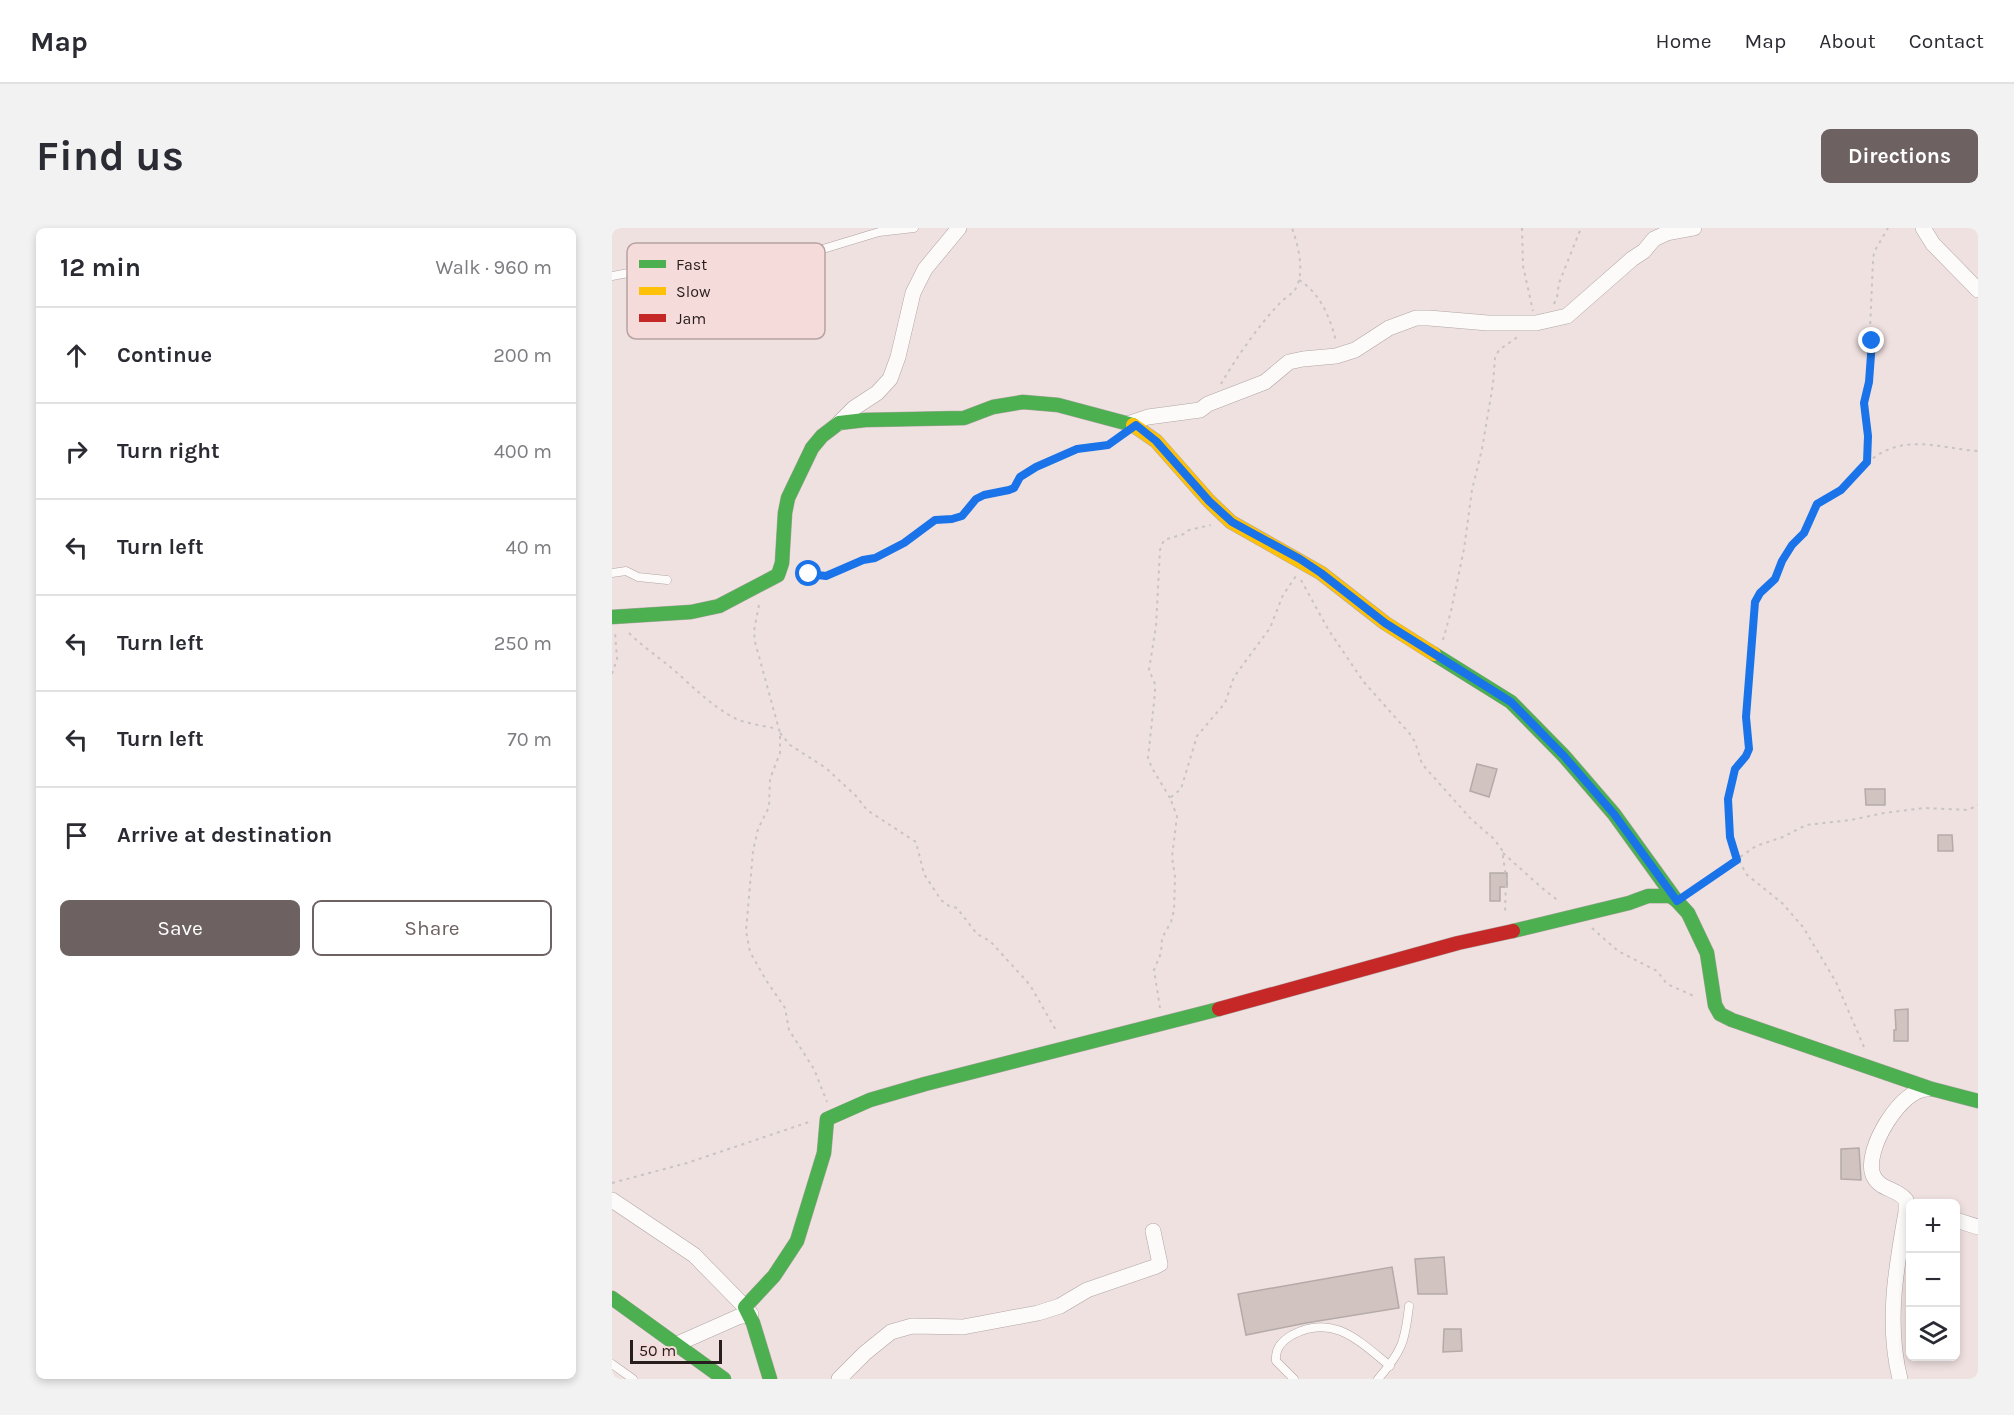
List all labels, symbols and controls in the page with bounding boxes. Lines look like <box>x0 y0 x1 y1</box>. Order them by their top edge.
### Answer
text: Map <box>30 25 88 58</box>
text: Home <box>1656 29 1712 53</box>
text: Map <box>1745 29 1786 53</box>
text: About <box>1819 29 1876 53</box>
text: Contact <box>1909 29 1984 53</box>
button: Directions <box>1821 129 1978 183</box>
text: Find us <box>36 131 184 181</box>
legend <box>627 243 825 339</box>
text: 12 min <box>60 252 141 283</box>
text: Fast <box>676 255 707 274</box>
text: Walk · 960 m <box>435 256 552 279</box>
text: Slow <box>676 282 711 301</box>
text: Jam <box>676 309 706 328</box>
route end <box>1858 327 1884 353</box>
icon: ahead <box>60 339 93 372</box>
text: Continue <box>117 342 212 368</box>
text: 200 m <box>493 344 552 367</box>
icon: right <box>60 435 93 468</box>
text: Turn right <box>117 438 220 464</box>
text: 400 m <box>494 440 552 463</box>
icon: left <box>60 531 93 564</box>
text: Turn left <box>117 534 204 560</box>
text: 40 m <box>506 536 552 559</box>
route start <box>795 560 821 586</box>
icon: left <box>60 627 93 660</box>
text: Turn left <box>117 630 204 656</box>
text: 250 m <box>494 632 552 655</box>
icon: left <box>60 723 93 756</box>
text: Turn left <box>117 726 204 752</box>
text: 70 m <box>507 728 552 751</box>
icon: arrive <box>60 819 93 852</box>
text: Arrive at destination <box>117 822 332 848</box>
button: Save <box>60 900 300 956</box>
button: Share <box>312 900 552 956</box>
map controls <box>1906 1199 1960 1361</box>
button: + <box>1906 1199 1960 1253</box>
button: − <box>1906 1253 1960 1307</box>
button: layers <box>1906 1307 1960 1361</box>
scale bar <box>630 1337 722 1364</box>
text: 50 m <box>639 1341 676 1360</box>

